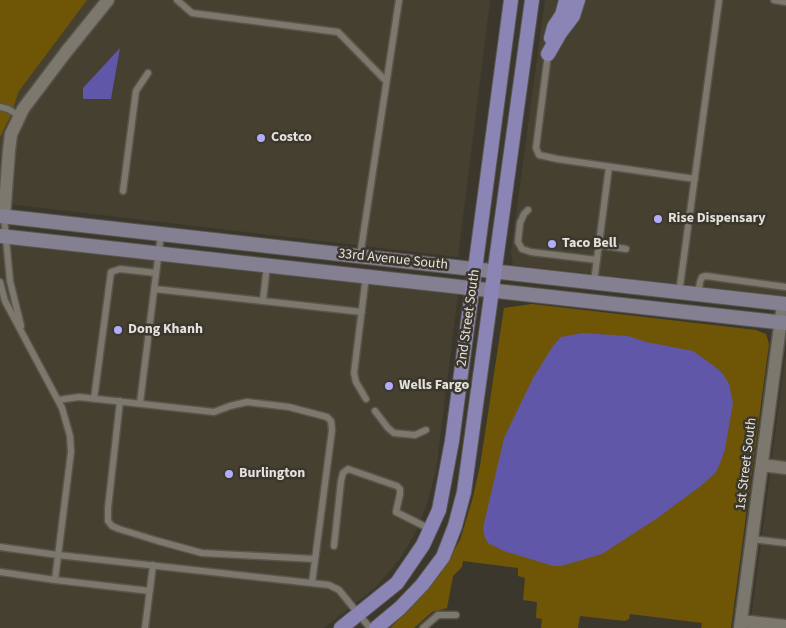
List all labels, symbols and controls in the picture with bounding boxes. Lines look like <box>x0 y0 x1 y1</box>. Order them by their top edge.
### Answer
place label: Costco <box>271 130 312 146</box>
marker: Costco <box>255 132 267 144</box>
place label: Rise Dispensary <box>668 211 765 227</box>
marker: Rise Dispensary <box>652 213 664 225</box>
place label: Taco Bell <box>562 236 617 252</box>
marker: Taco Bell <box>546 238 558 250</box>
street label: 33rd Avenue South <box>337 246 449 274</box>
street label: 2nd Street South <box>454 268 484 368</box>
place label: Dong Khanh <box>128 322 203 338</box>
marker: Dong Khanh <box>112 324 124 336</box>
place label: Wells Fargo <box>399 378 469 394</box>
marker: Wells Fargo <box>383 380 395 392</box>
street label: 1st Street South <box>733 417 761 511</box>
place label: Burlington <box>239 466 305 482</box>
marker: Burlington <box>223 468 235 480</box>

